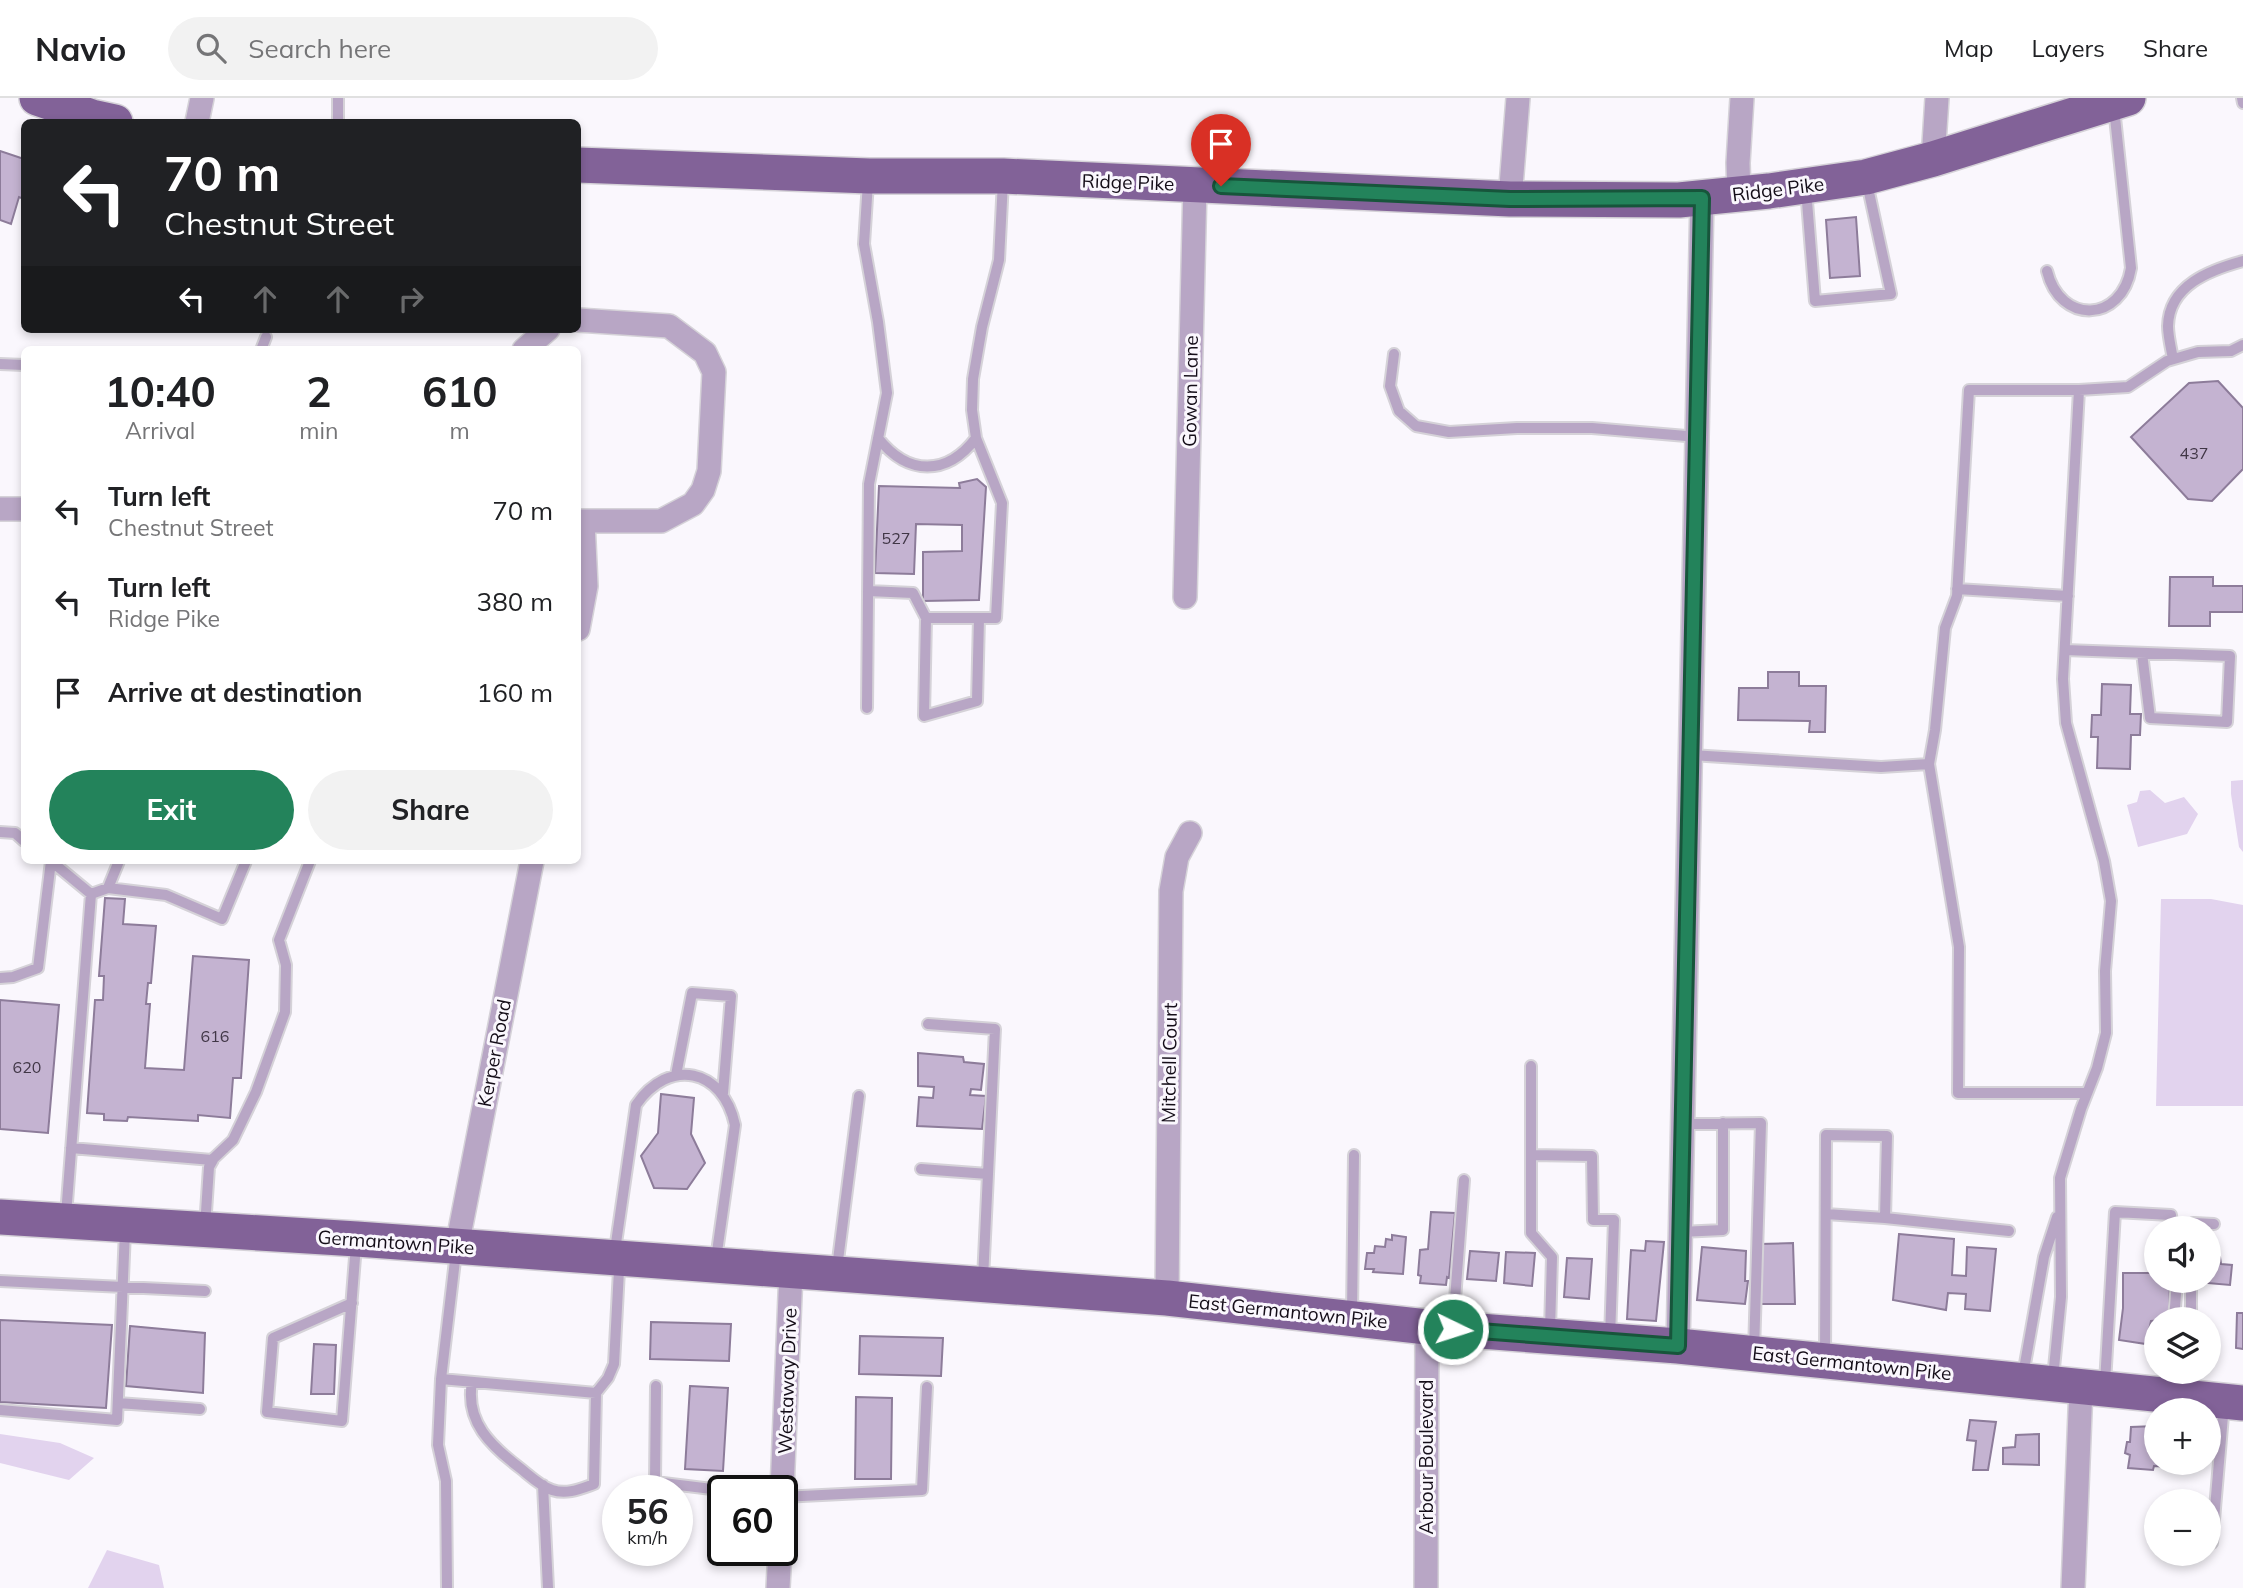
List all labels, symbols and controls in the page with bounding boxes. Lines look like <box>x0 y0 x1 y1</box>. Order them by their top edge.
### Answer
search box <box>168 17 658 80</box>
text: Navio <box>35 28 126 69</box>
icon: search <box>192 29 230 67</box>
text: Search here <box>248 32 391 65</box>
text: Map <box>1944 33 1993 63</box>
text: Layers <box>2031 33 2105 63</box>
text: Share <box>2143 33 2208 63</box>
pin <box>1191 114 1251 186</box>
icon: arrive <box>1202 125 1240 163</box>
text: 70 m <box>164 142 280 203</box>
icon: left <box>49 147 140 238</box>
street label: Ridge Pike <box>1081 168 1175 196</box>
street label: Ridge Pike <box>1731 171 1825 207</box>
text: Chestnut Street <box>164 203 394 243</box>
icon: left <box>173 280 211 318</box>
icon: ahead <box>246 280 284 318</box>
icon: ahead <box>319 280 357 318</box>
icon: right <box>392 280 430 318</box>
street label: Gowan Lane <box>1177 335 1203 447</box>
text: 10:40 <box>105 365 216 418</box>
text: 2 <box>306 365 331 418</box>
text: 610 <box>422 365 497 418</box>
text: Arrival <box>125 416 195 445</box>
text: min <box>299 416 338 445</box>
text: m <box>450 416 470 445</box>
house number: 437 <box>2180 443 2208 463</box>
text: Turn left <box>108 480 210 513</box>
icon: left <box>49 492 87 530</box>
text: 70 m <box>492 494 553 527</box>
text: Chestnut Street <box>108 513 273 542</box>
house number: 527 <box>882 528 910 548</box>
text: Turn left <box>108 571 210 604</box>
icon: left <box>49 583 87 621</box>
text: 380 m <box>477 585 553 618</box>
text: Ridge Pike <box>108 604 220 633</box>
icon: arrive <box>49 674 87 712</box>
text: Arrive at destination <box>108 676 363 709</box>
text: 160 m <box>477 676 553 709</box>
button: Exit <box>49 770 294 850</box>
button: Share <box>308 770 553 850</box>
street label: Kerper Road <box>472 997 516 1109</box>
street label: Mitchell Court <box>1156 1002 1182 1123</box>
house number: 616 <box>201 1026 229 1046</box>
house number: 620 <box>13 1057 41 1077</box>
map controls <box>2144 1216 2221 1566</box>
button: sound <box>2144 1216 2221 1293</box>
street label: Germantown Pike <box>317 1225 475 1259</box>
street label: East Germantown Pike <box>1187 1289 1389 1333</box>
position arrow <box>1416 1292 1490 1366</box>
button: layers <box>2144 1307 2221 1384</box>
street label: Westaway Drive <box>772 1308 802 1454</box>
street label: East Germantown Pike <box>1751 1341 1953 1385</box>
street label: Arbour Boulevard <box>1414 1380 1438 1534</box>
button: + <box>2144 1398 2221 1475</box>
speed limit sign: 60 <box>707 1475 798 1566</box>
text: 56 <box>626 1489 669 1533</box>
button: − <box>2144 1489 2221 1566</box>
text: km/h <box>627 1526 668 1549</box>

